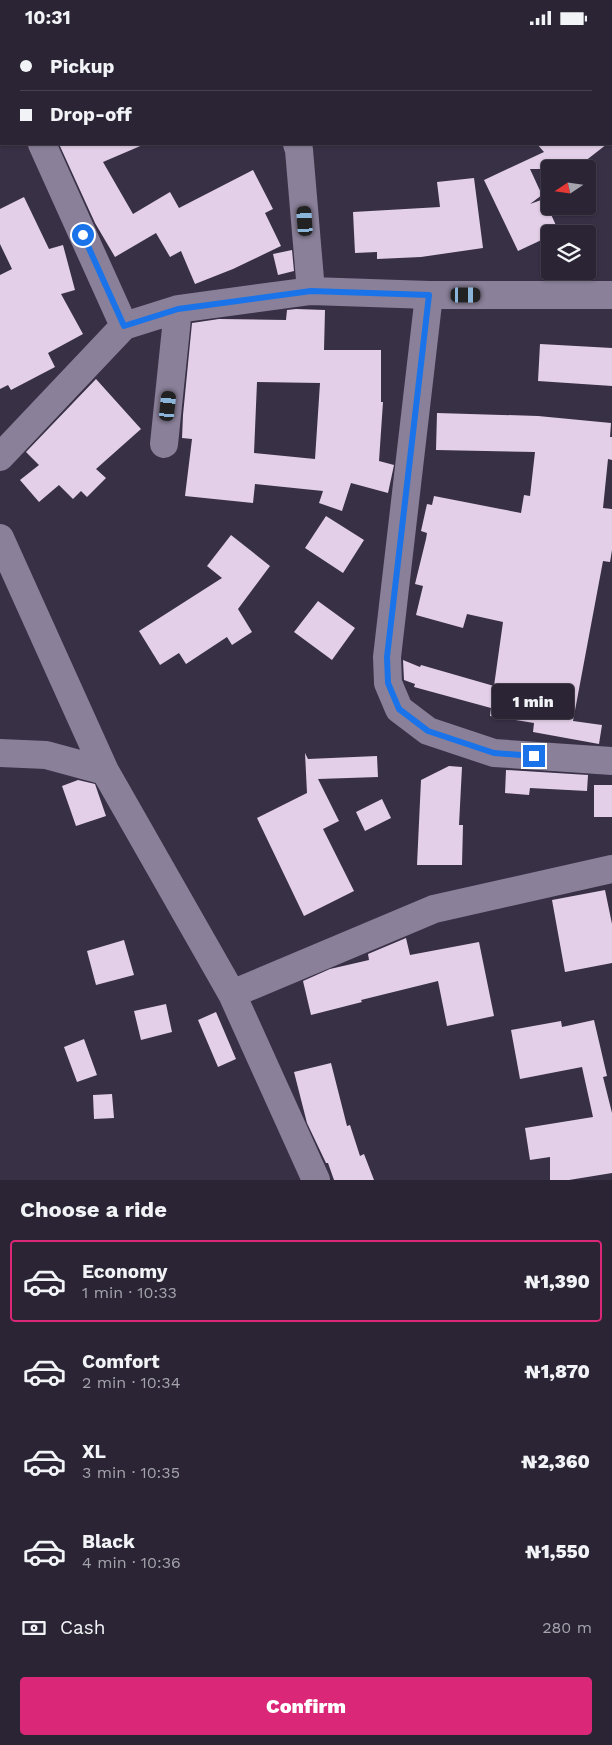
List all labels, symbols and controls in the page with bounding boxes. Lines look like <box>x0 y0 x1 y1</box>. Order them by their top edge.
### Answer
text: 10:31 <box>25 6 71 29</box>
text: Pickup <box>50 55 114 78</box>
text: Drop-off <box>50 103 132 126</box>
north arrow <box>541 160 596 215</box>
map controls <box>541 160 596 280</box>
car <box>296 206 313 236</box>
route start <box>72 224 94 246</box>
button: layers <box>541 225 596 280</box>
car <box>451 288 481 303</box>
car <box>158 390 177 422</box>
callout: 1 min <box>493 683 575 719</box>
text: 1 min <box>512 692 554 711</box>
route end <box>523 745 545 767</box>
text: Choose a ride <box>20 1197 167 1222</box>
icon: car <box>22 1259 67 1304</box>
text: Economy <box>82 1260 167 1283</box>
text: ₦1,390 <box>524 1270 590 1293</box>
text: 1 min · 10:33 <box>82 1283 177 1302</box>
icon: car <box>22 1349 67 1394</box>
text: Comfort <box>82 1350 160 1373</box>
text: ₦1,870 <box>525 1360 590 1383</box>
text: 2 min · 10:34 <box>82 1373 180 1392</box>
icon: car <box>22 1439 67 1484</box>
text: XL <box>82 1440 106 1463</box>
text: ₦2,360 <box>521 1450 590 1473</box>
text: 3 min · 10:35 <box>82 1463 180 1482</box>
icon: car <box>22 1529 67 1574</box>
text: Black <box>82 1530 135 1553</box>
text: ₦1,550 <box>525 1540 590 1563</box>
text: 4 min · 10:36 <box>82 1553 181 1572</box>
icon: cash <box>20 1614 48 1642</box>
text: Cash <box>60 1616 106 1639</box>
text: 280 m <box>542 1618 592 1637</box>
button: Confirm <box>20 1677 592 1735</box>

